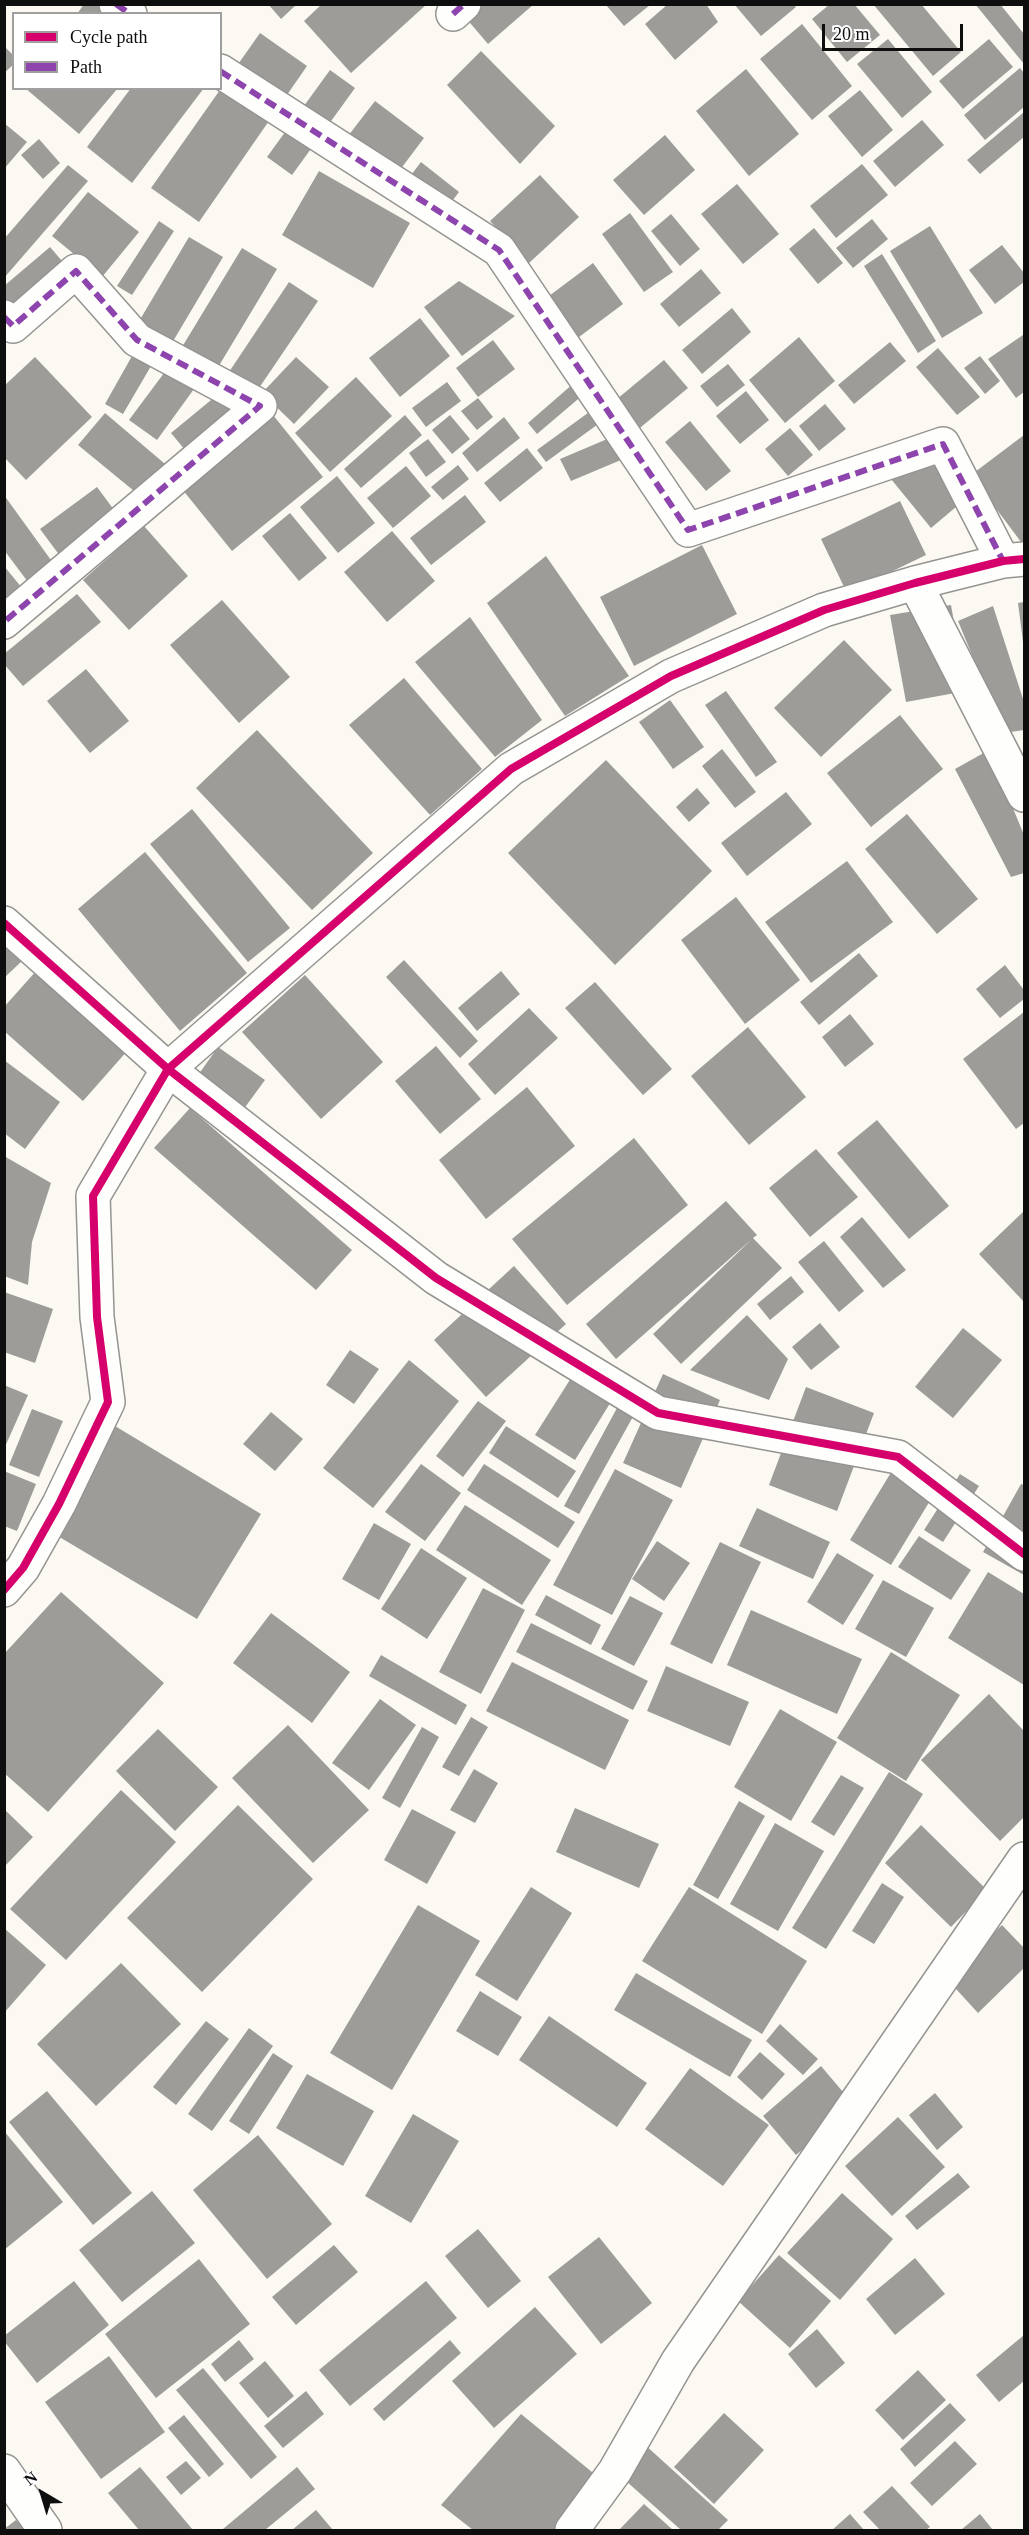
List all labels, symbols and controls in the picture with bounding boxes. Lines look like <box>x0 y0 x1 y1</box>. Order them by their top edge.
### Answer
legend <box>12 12 222 90</box>
scale bar <box>825 12 966 50</box>
text: 20 m <box>833 24 870 44</box>
text: Cycle path <box>70 27 147 47</box>
text: Path <box>70 57 102 77</box>
north arrow <box>12 2463 72 2523</box>
text: N <box>21 2468 40 2489</box>

